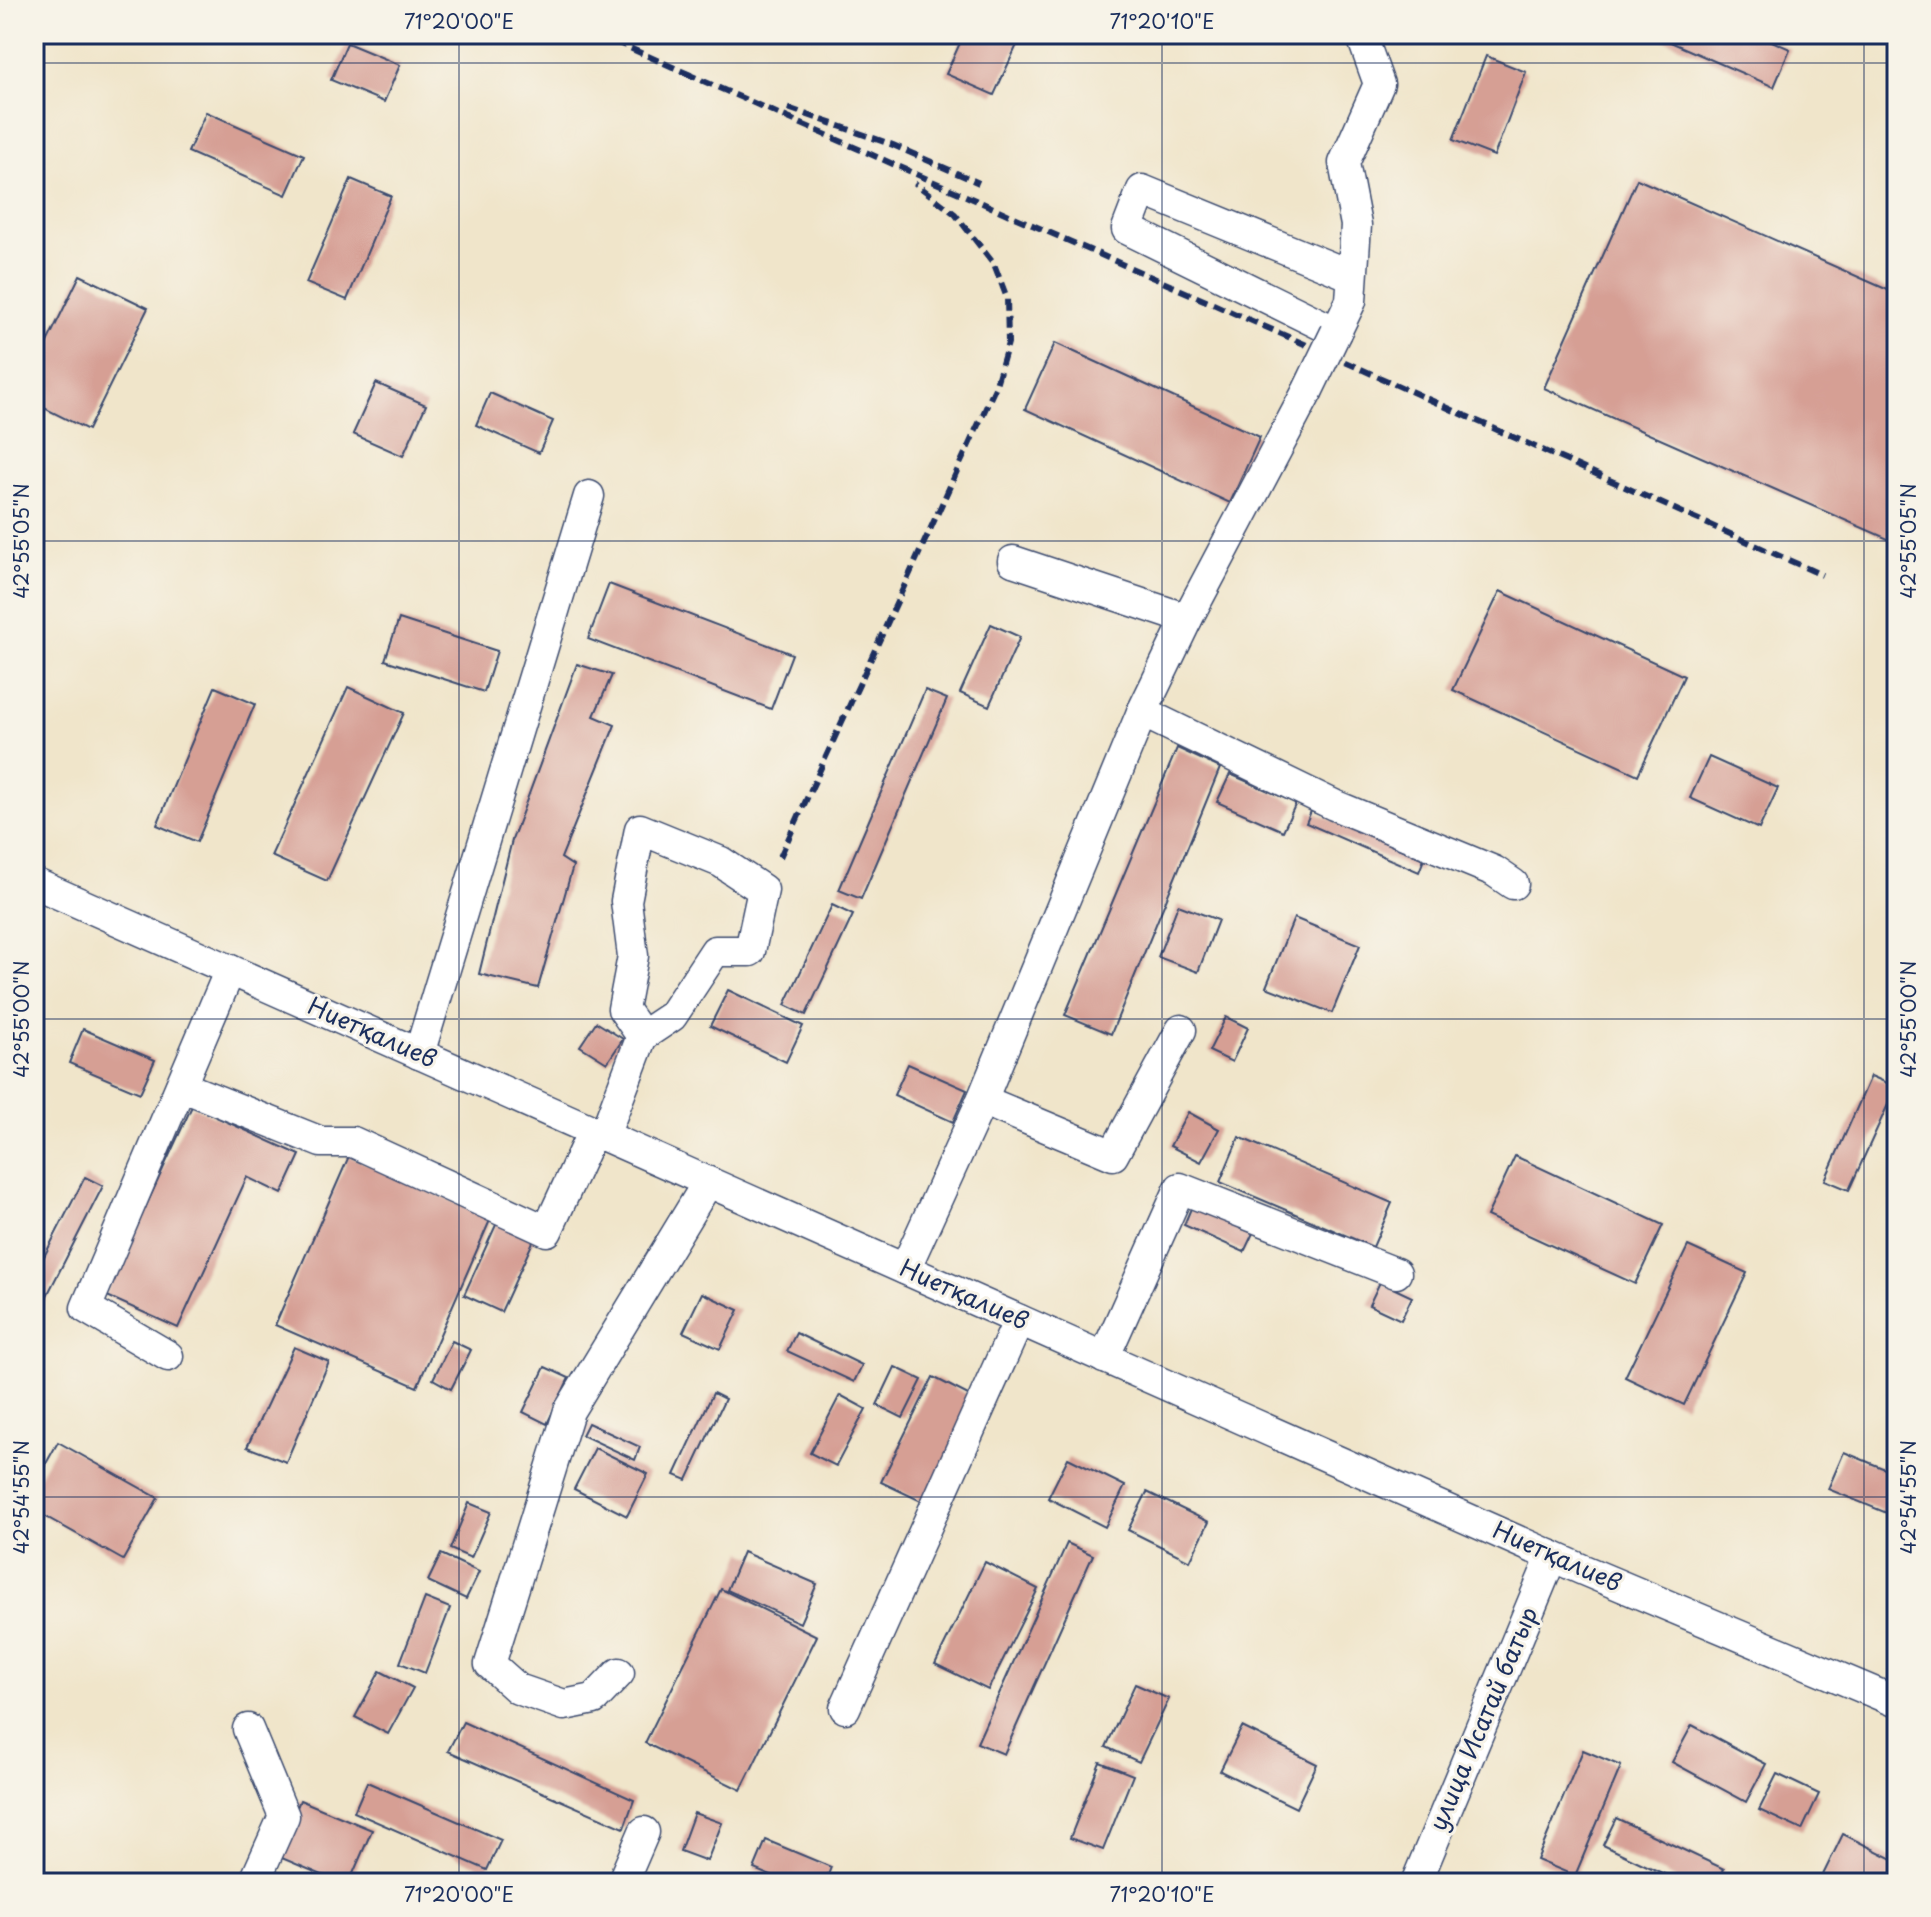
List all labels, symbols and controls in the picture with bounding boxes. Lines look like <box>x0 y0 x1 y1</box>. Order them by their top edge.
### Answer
text: 71°20'00"E <box>404 6 514 36</box>
text: 71°20'10"E <box>1110 6 1214 36</box>
text: 42°55'05"N <box>6 483 36 599</box>
text: 42°55'05"N <box>1893 483 1923 599</box>
text: 42°55'00"N <box>6 960 36 1078</box>
text: 42°55'00"N <box>1893 960 1923 1078</box>
street label: Ниетқалиев <box>303 987 443 1076</box>
street label: Ниетқалиев <box>895 1249 1035 1338</box>
text: 42°54'55"N <box>6 1440 36 1554</box>
text: 42°54'55"N <box>1893 1440 1923 1554</box>
street label: Ниетқалиев <box>1488 1511 1628 1600</box>
street label: улица Исатай батыр <box>1419 1601 1546 1836</box>
text: 71°20'00"E <box>404 1879 514 1909</box>
text: 71°20'10"E <box>1110 1879 1214 1909</box>

